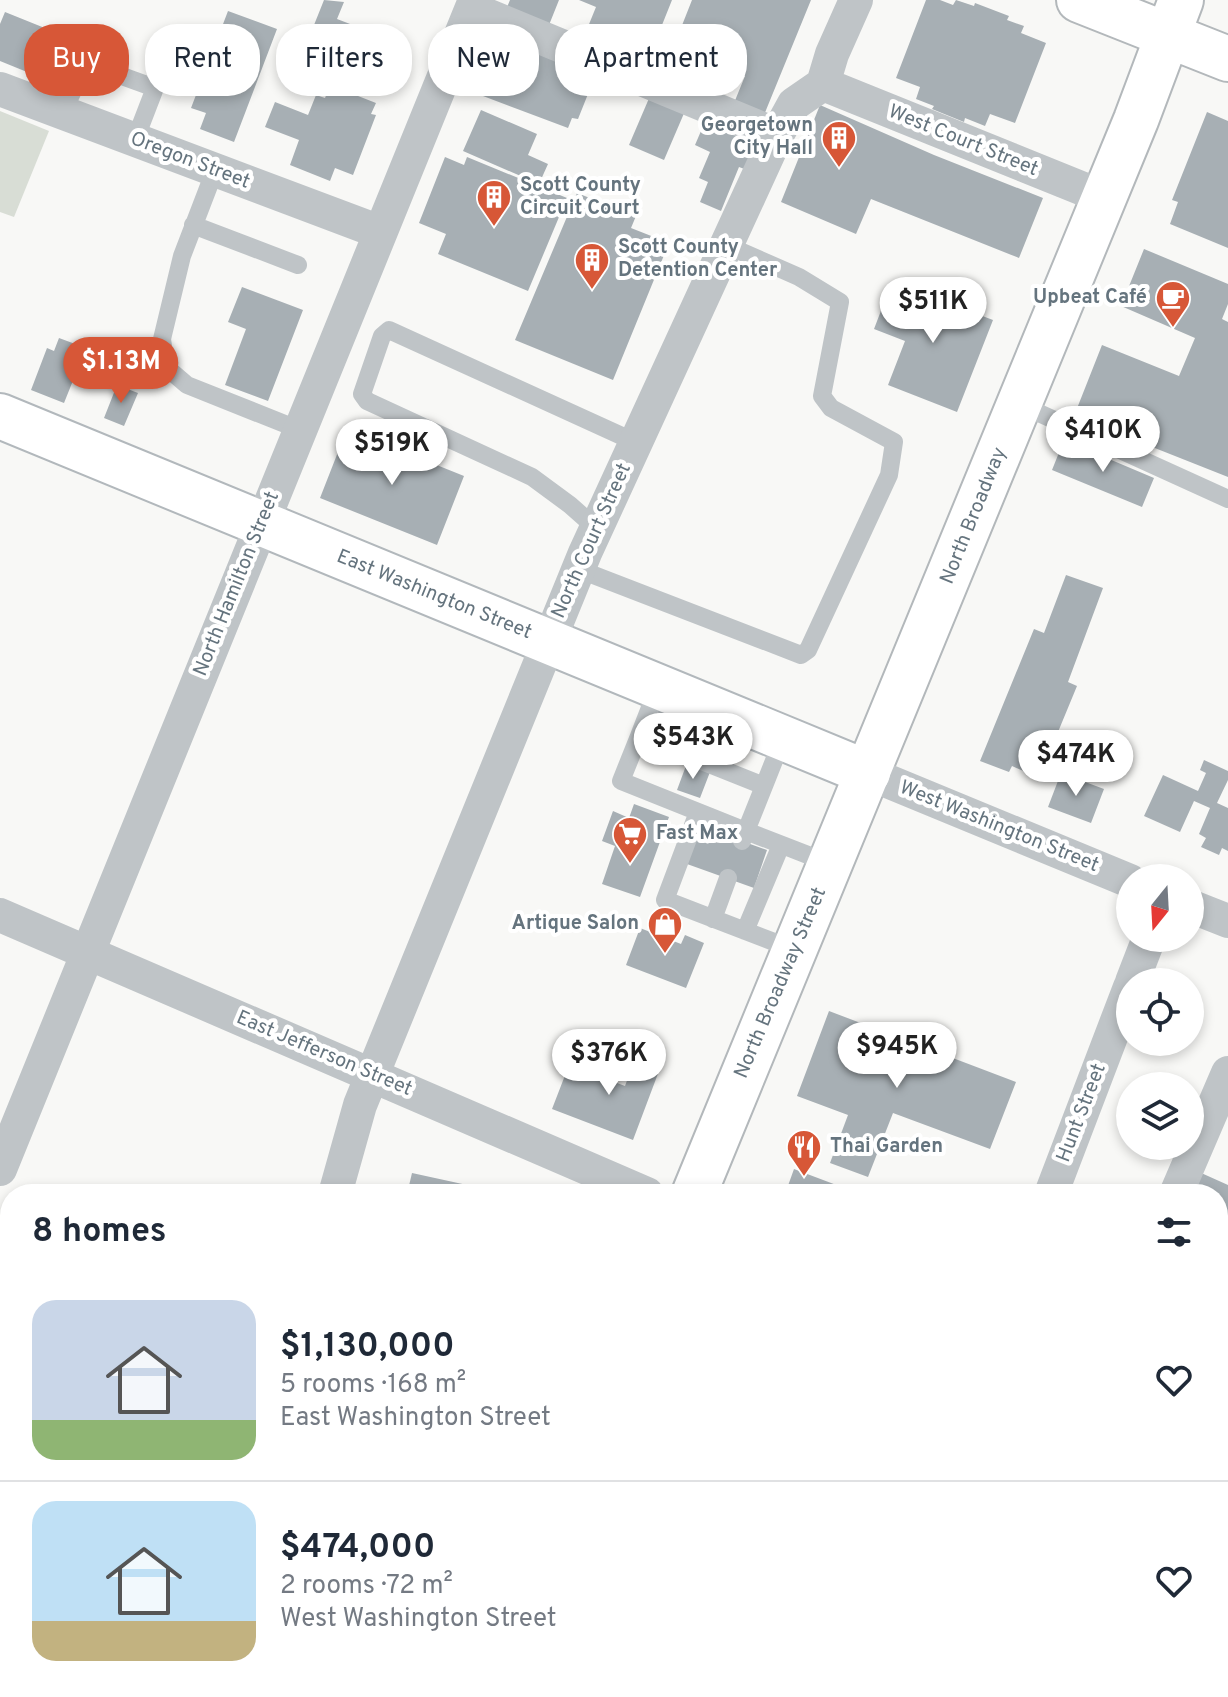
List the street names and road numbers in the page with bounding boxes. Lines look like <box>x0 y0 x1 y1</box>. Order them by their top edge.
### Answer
street label: West Court Street <box>884 99 1042 183</box>
street label: Oregon Street <box>126 126 254 196</box>
street label: North Broadway <box>935 444 1013 588</box>
street label: North Court Street <box>546 459 638 623</box>
street label: North Hamilton Street <box>188 488 286 680</box>
street label: East Washington Street <box>333 544 535 646</box>
street label: West Washington Street <box>895 775 1103 879</box>
street label: North Broadway Street <box>729 883 833 1083</box>
street label: East Jefferson Street <box>232 1005 416 1103</box>
street label: Hunt Street <box>1051 1060 1113 1166</box>

